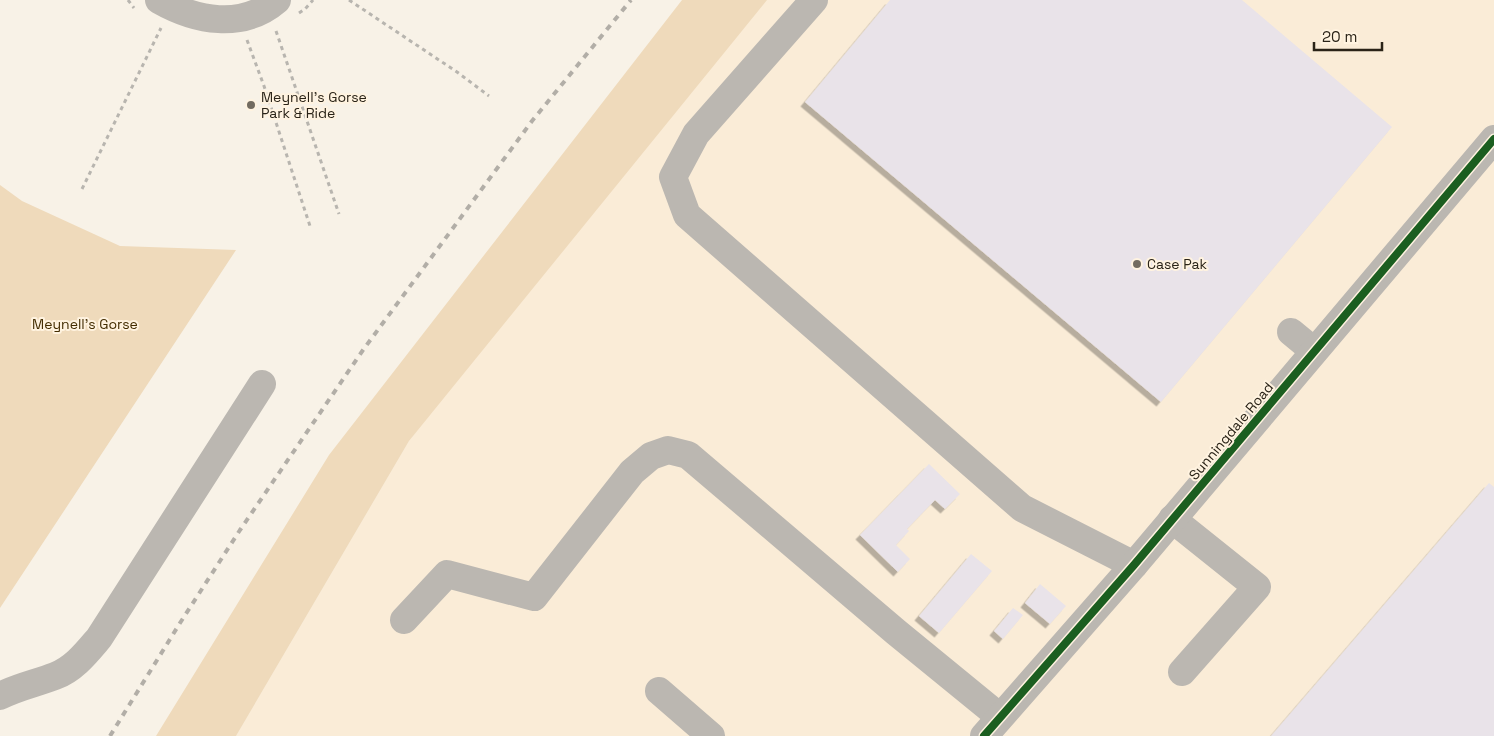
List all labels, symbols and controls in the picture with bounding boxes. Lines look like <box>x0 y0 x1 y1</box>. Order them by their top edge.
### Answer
scale bar <box>1314 20 1382 52</box>
text: 20 m <box>1322 27 1357 46</box>
place label: Meynell's Gorse Park & Ride <box>261 88 367 122</box>
marker: Meynell's Gorse Park & Ride <box>245 99 257 111</box>
place label: Case Pak <box>1147 255 1208 273</box>
marker: Case Pak <box>1131 258 1143 270</box>
park label: Meynell's Gorse <box>32 315 138 333</box>
street label: Sunningdale Road <box>1185 378 1277 484</box>

